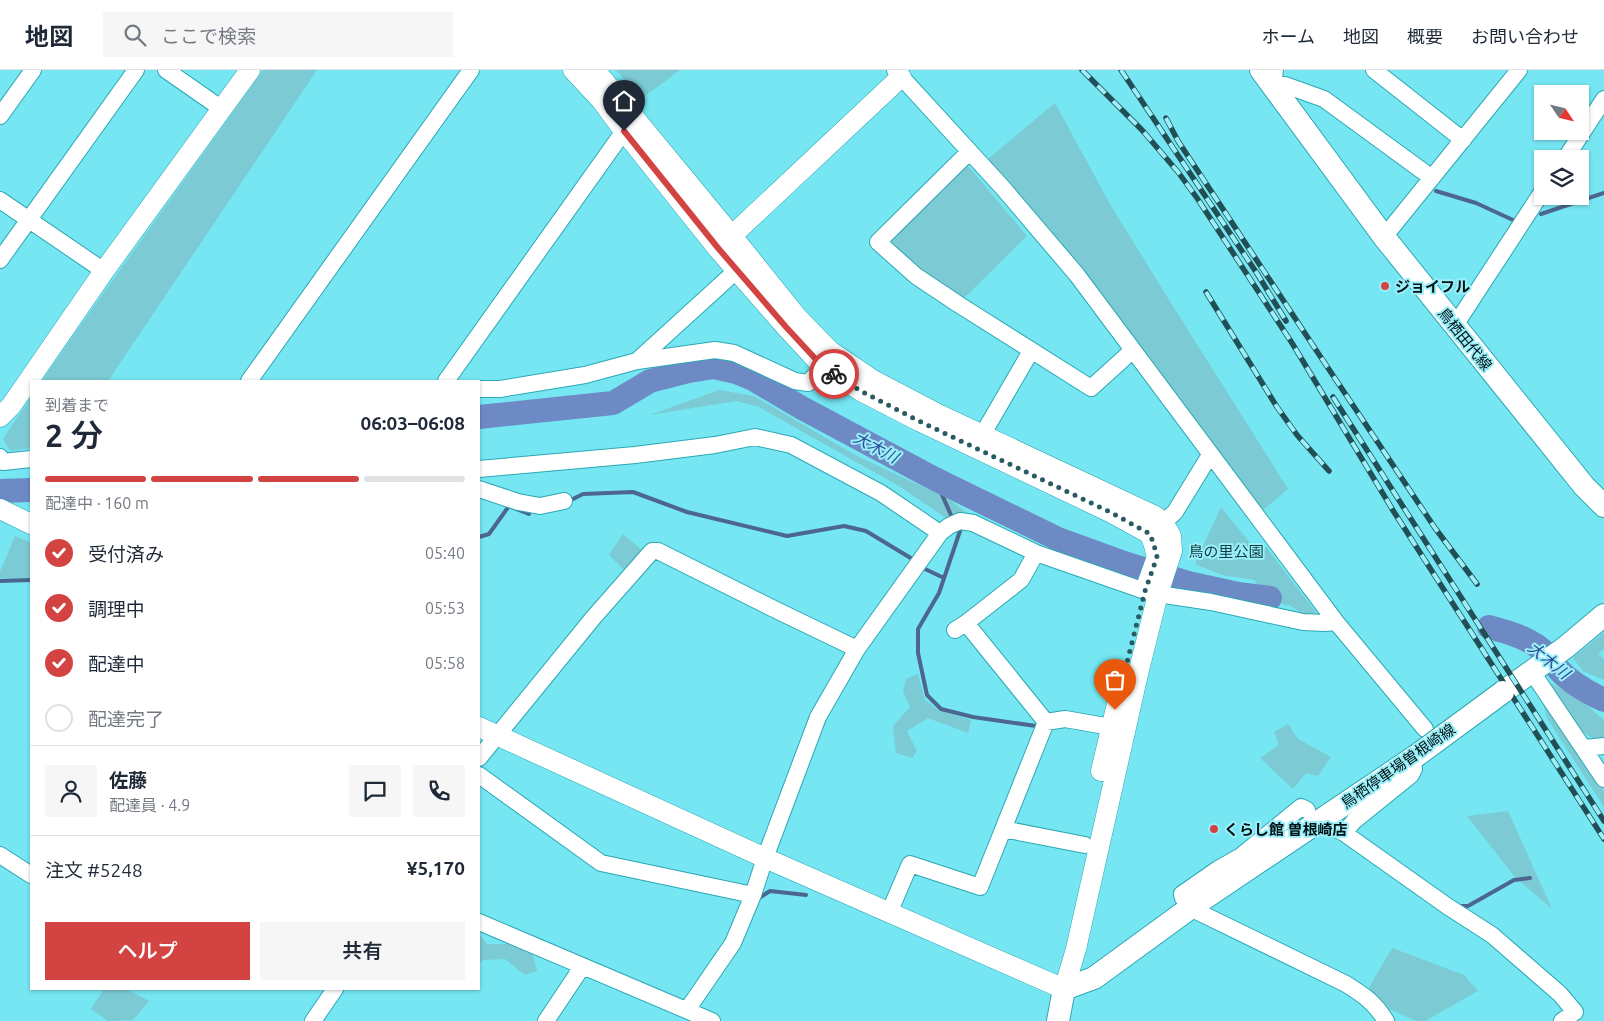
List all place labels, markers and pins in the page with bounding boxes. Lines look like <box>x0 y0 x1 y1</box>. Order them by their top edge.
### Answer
pin <box>603 80 645 131</box>
place label: ジョイフル <box>1395 278 1470 295</box>
marker: ジョイフル <box>1379 280 1391 292</box>
pin <box>1094 659 1136 710</box>
place label: くらし館 曽根崎店 <box>1224 821 1348 838</box>
marker: くらし館 曽根崎店 <box>1208 823 1220 835</box>

